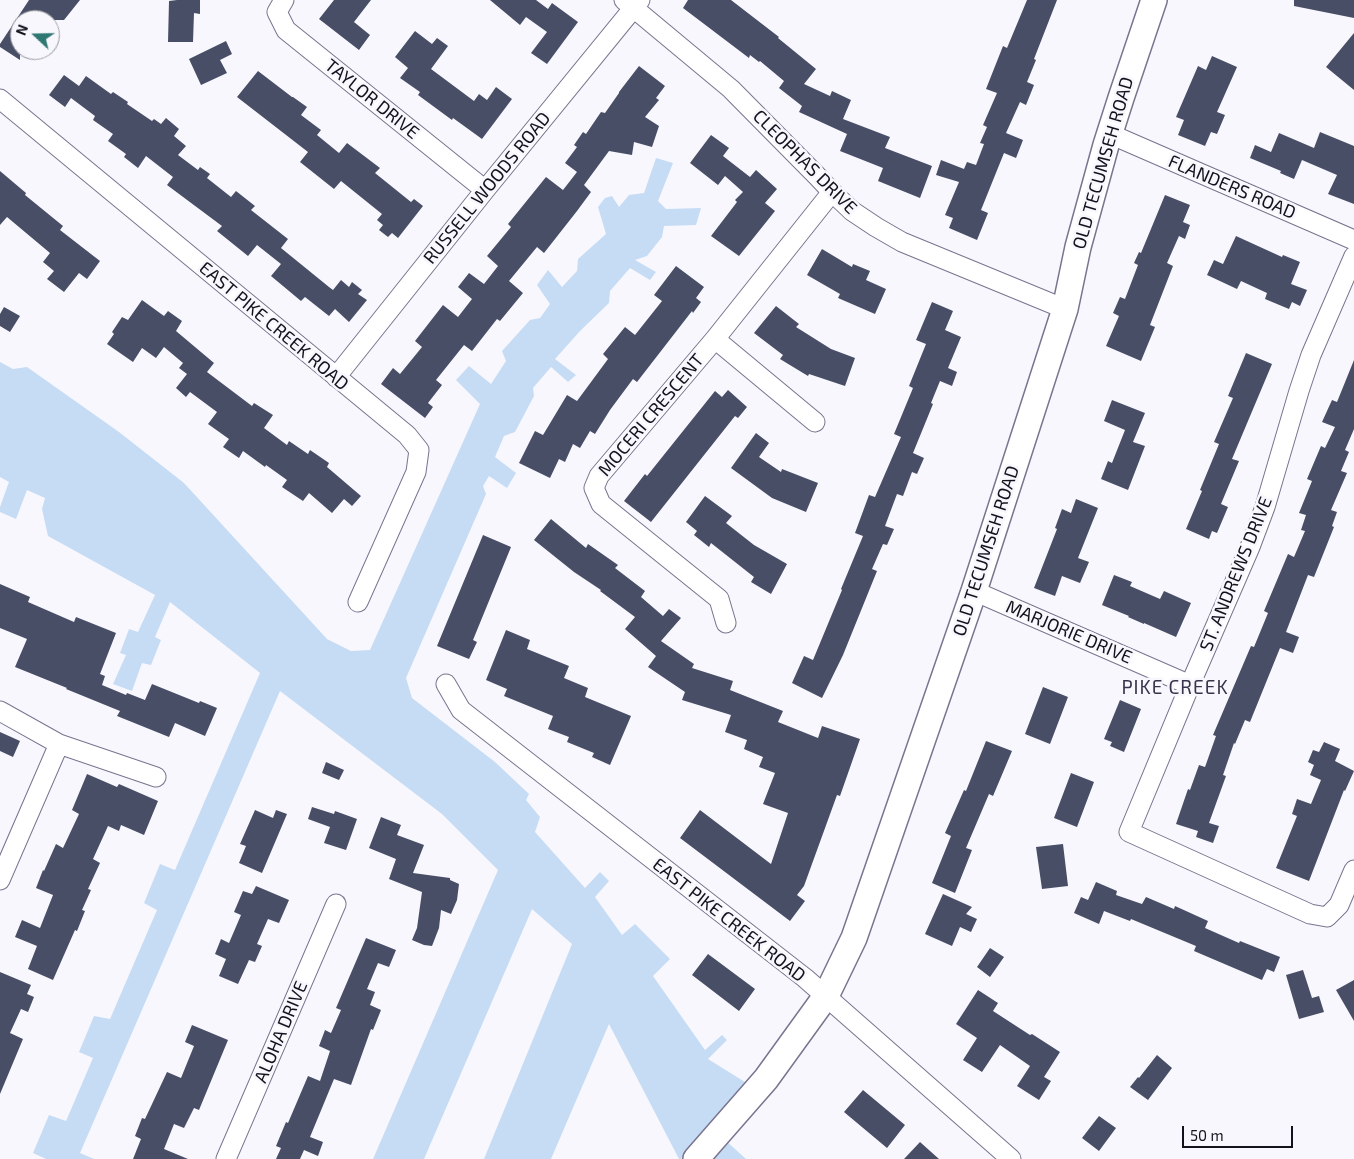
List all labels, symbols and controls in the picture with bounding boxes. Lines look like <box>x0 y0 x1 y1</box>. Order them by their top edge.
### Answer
north arrow <box>10 10 60 60</box>
text: N <box>12 22 31 38</box>
street label: TAYLOR DRIVE <box>321 54 423 144</box>
street label: OLD TECUMSEH ROAD <box>1068 74 1138 252</box>
street label: CLEOPHAS DRIVE <box>748 105 862 219</box>
street label: RUSSELL WOODS ROAD <box>419 108 555 268</box>
street label: FLANDERS ROAD <box>1165 150 1299 224</box>
street label: EAST PIKE CREEK ROAD <box>195 257 353 395</box>
street label: MOCERI CRESCENT <box>594 349 708 481</box>
street label: OLD TECUMSEH ROAD <box>948 463 1024 639</box>
street label: ST. ANDREWS DRIVE <box>1195 494 1277 654</box>
street label: MARJORIE DRIVE <box>1003 596 1135 668</box>
district label: PIKE CREEK <box>1120 677 1230 699</box>
street label: EAST PIKE CREEK ROAD <box>648 854 810 986</box>
street label: ALOHA DRIVE <box>250 978 312 1086</box>
scale bar <box>1184 1116 1295 1148</box>
text: 50 m <box>1190 1126 1224 1144</box>

